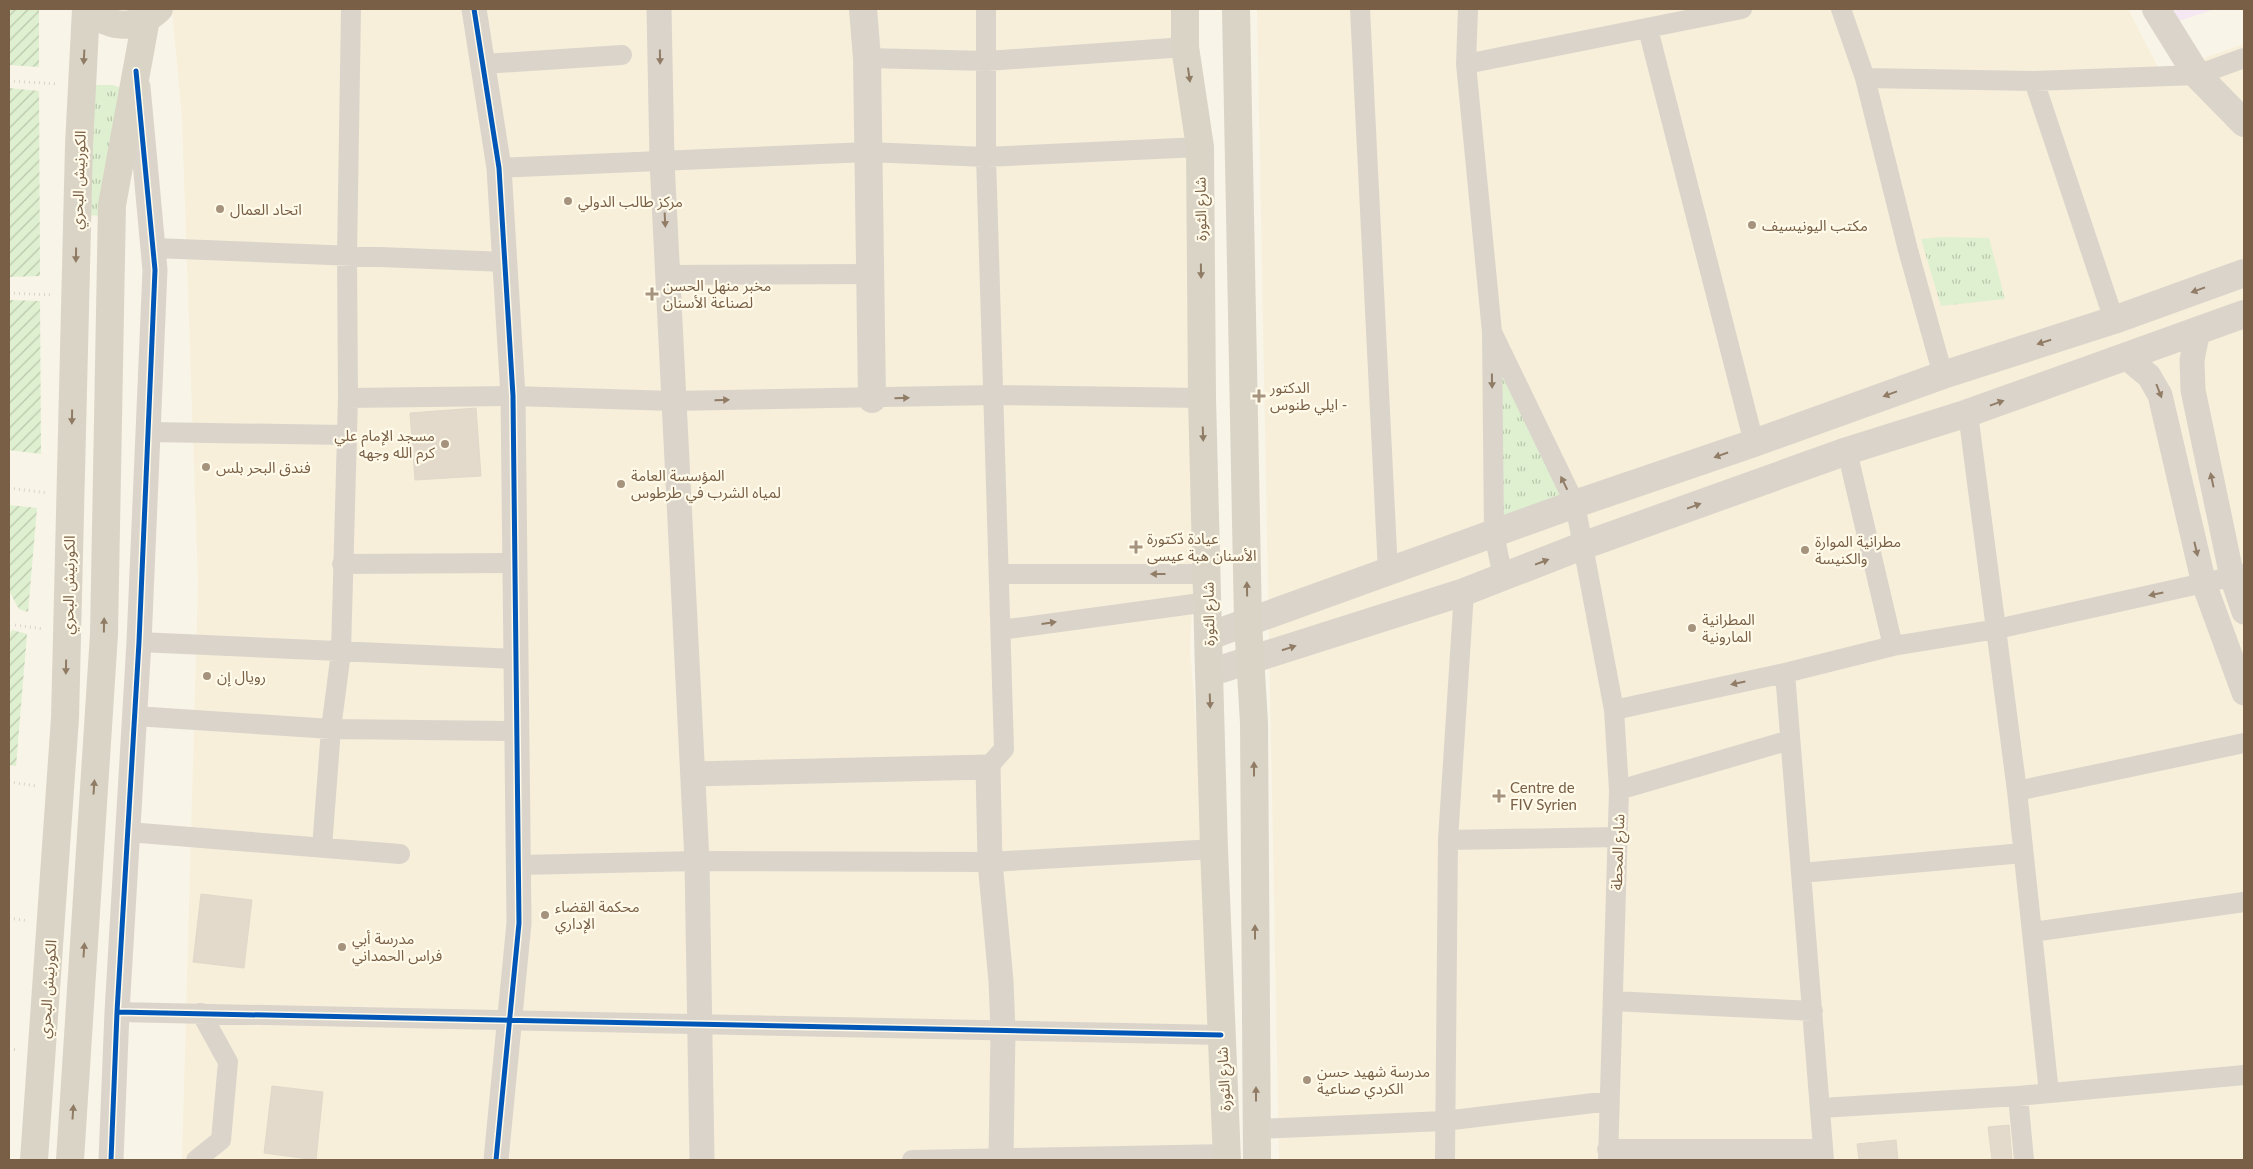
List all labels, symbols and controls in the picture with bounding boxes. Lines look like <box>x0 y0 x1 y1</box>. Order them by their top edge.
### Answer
one-way arrow <box>79 50 87 66</box>
one-way arrow <box>656 50 664 66</box>
one-way arrow <box>1185 67 1193 83</box>
street label: الكورنيش البحري <box>67 130 92 230</box>
street label: شارع الثورة <box>1190 176 1214 241</box>
place label: مركز طالب الدولي <box>578 192 683 213</box>
marker: مركز طالب الدولي <box>562 195 574 207</box>
place label: اتحاد العمال <box>230 200 302 219</box>
marker: اتحاد العمال <box>214 203 226 215</box>
one-way arrow <box>661 212 669 228</box>
place label: مكتب اليونيسيف <box>1762 216 1868 235</box>
marker: مكتب اليونيسيف <box>1746 219 1758 231</box>
one-way arrow <box>72 247 80 263</box>
one-way arrow <box>1197 264 1205 280</box>
place label: مخبر منهل الحسن لصناعة الأسنان <box>663 276 772 312</box>
marker: مخبر منهل الحسن لصناعة الأسنان <box>645 287 659 301</box>
one-way arrow <box>2191 287 2206 294</box>
one-way arrow <box>2037 339 2052 346</box>
one-way arrow <box>1488 373 1496 389</box>
place label: الدكتور ايلي طنوس - <box>1269 378 1347 416</box>
one-way arrow <box>2155 384 2163 399</box>
marker: الدكتور ايلي طنوس - <box>1252 389 1266 403</box>
one-way arrow <box>1883 391 1898 398</box>
one-way arrow <box>894 394 910 402</box>
one-way arrow <box>714 396 730 404</box>
one-way arrow <box>1990 399 2005 407</box>
one-way arrow <box>68 409 76 425</box>
place label: مسجد الإمام علي كرم الله وجهه <box>334 426 436 464</box>
one-way arrow <box>1199 426 1207 442</box>
marker: مسجد الإمام علي كرم الله وجهه <box>439 438 451 450</box>
one-way arrow <box>1713 451 1728 459</box>
place label: فندق البحر بلس <box>216 458 311 477</box>
marker: فندق البحر بلس <box>200 461 212 473</box>
place label: المؤسسة العامة لمياه الشرب في طرطوس <box>631 466 781 504</box>
one-way arrow <box>2208 472 2216 487</box>
one-way arrow <box>1560 476 1568 490</box>
marker: المؤسسة العامة لمياه الشرب في طرطوس <box>615 478 627 490</box>
one-way arrow <box>1687 502 1702 509</box>
place label: عيادة دّكتورة الأسنان هبة عيسى <box>1147 529 1257 565</box>
place label: مطرانية الموارة والكنيسة <box>1815 532 1901 568</box>
street label: الكورنيش البحري <box>58 535 81 635</box>
marker: عيادة دّكتورة الأسنان هبة عيسى <box>1129 540 1143 554</box>
one-way arrow <box>2192 542 2200 557</box>
marker: مطرانية الموارة والكنيسة <box>1799 544 1811 556</box>
one-way arrow <box>1535 558 1550 566</box>
one-way arrow <box>1150 570 1166 578</box>
street label: شارع الثورة <box>1198 581 1222 646</box>
one-way arrow <box>1243 581 1251 597</box>
one-way arrow <box>2149 590 2164 598</box>
place label: المطرانية المارونية <box>1702 610 1755 646</box>
one-way arrow <box>100 617 108 633</box>
one-way arrow <box>1041 619 1057 627</box>
marker: المطرانية المارونية <box>1686 622 1698 634</box>
one-way arrow <box>1281 644 1296 651</box>
one-way arrow <box>62 659 70 675</box>
place label: رويال إن <box>217 667 266 687</box>
marker: رويال إن <box>201 670 213 682</box>
one-way arrow <box>1730 679 1745 687</box>
one-way arrow <box>1206 694 1214 710</box>
one-way arrow <box>1250 761 1258 777</box>
place label: Centre de FIV Syrien <box>1510 778 1577 813</box>
one-way arrow <box>91 779 99 795</box>
marker: Centre de FIV Syrien <box>1492 789 1506 803</box>
street label: شارع المحطة <box>1607 813 1631 891</box>
place label: محكمة القضاء الإداري <box>555 897 640 935</box>
marker: محكمة القضاء الإداري <box>539 909 551 921</box>
one-way arrow <box>1251 923 1259 939</box>
place label: مدرسة أبي فراس الحمداني <box>352 929 442 967</box>
street label: الكورنيش البحري <box>35 939 63 1039</box>
one-way arrow <box>80 941 88 957</box>
marker: مدرسة أبي فراس الحمداني <box>336 941 348 953</box>
street label: شارع الثورة <box>1212 1046 1238 1112</box>
place label: مدرسة شهيد حسن الكردي صناعية <box>1317 1062 1430 1100</box>
marker: مدرسة شهيد حسن الكردي صناعية <box>1301 1074 1313 1086</box>
one-way arrow <box>1252 1086 1260 1102</box>
one-way arrow <box>69 1103 77 1119</box>

